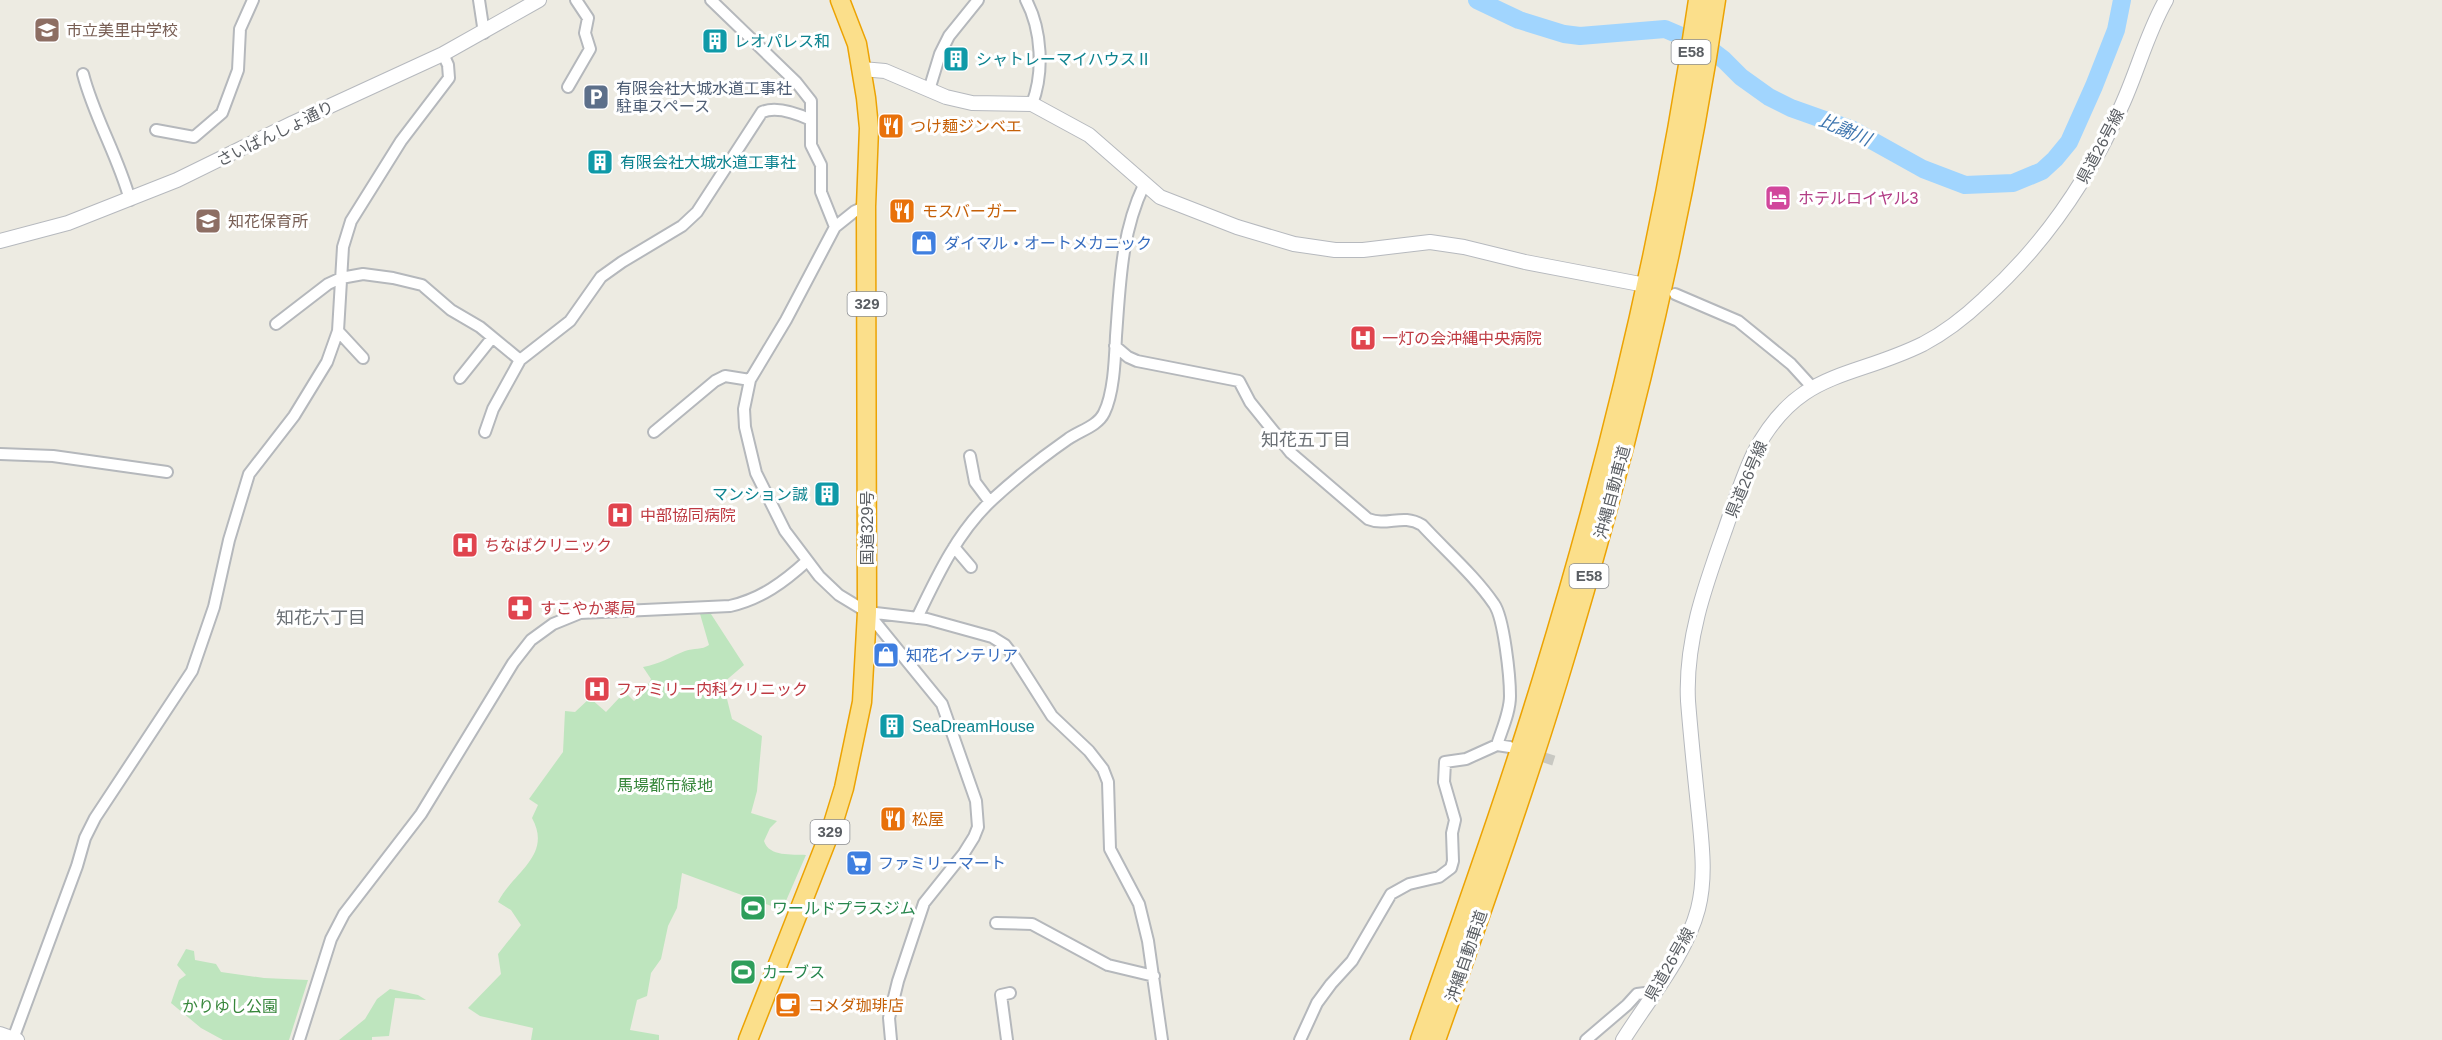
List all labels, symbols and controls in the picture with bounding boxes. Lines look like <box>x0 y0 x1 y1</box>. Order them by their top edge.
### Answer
school or university icon: 市立美里中学校 <box>32 15 62 45</box>
place label: 市立美里中学校 <box>66 22 178 39</box>
building icon: レオパレス和 <box>700 26 730 56</box>
place label: レオパレス和 <box>734 33 830 50</box>
road number: E58 <box>1672 40 1710 64</box>
building icon: シャトレーマイハウスⅡ <box>941 44 971 74</box>
place label: シャトレーマイハウスⅡ <box>976 51 1152 68</box>
place label: 有限会社大城水道工事社 駐車スペース <box>616 80 792 115</box>
parking icon: 有限会社大城水道工事社 駐車スペース <box>581 82 611 112</box>
street label: さいばんしょ通り <box>214 98 336 169</box>
street label: 県道26号線 <box>2074 106 2127 186</box>
water label: 比謝川 <box>1816 110 1876 151</box>
restaurant icon: つけ麺ジンベエ <box>876 111 906 141</box>
place label: つけ麺ジンベエ <box>910 118 1022 135</box>
building icon: 有限会社大城水道工事社 <box>585 147 615 177</box>
place label: 有限会社大城水道工事社 <box>620 154 796 171</box>
hotel icon: ホテルロイヤル3 <box>1763 183 1793 213</box>
place label: ホテルロイヤル3 <box>1798 190 1919 207</box>
restaurant icon: モスバーガー <box>887 196 917 226</box>
place label: モスバーガー <box>922 203 1018 220</box>
school or university icon: 知花保育所 <box>193 206 223 236</box>
place label: 知花保育所 <box>228 213 308 230</box>
shop icon: ダイマル・オートメカニック <box>909 228 939 258</box>
place label: ダイマル・オートメカニック <box>944 235 1152 252</box>
road number: 329 <box>848 292 886 316</box>
hospital icon: 一灯の会沖縄中央病院 <box>1348 323 1378 353</box>
place label: 一灯の会沖縄中央病院 <box>1382 330 1542 347</box>
district label: 知花五丁目 <box>1261 430 1351 450</box>
street label: 県道26号線 <box>1723 438 1770 520</box>
street label: 沖縄自動車道 <box>1592 444 1633 541</box>
building icon: マンション誠 <box>812 479 842 509</box>
place label: マンション誠 <box>712 486 808 503</box>
street label: 国道329号 <box>859 491 876 565</box>
hospital icon: 中部協同病院 <box>605 500 635 530</box>
place label: 中部協同病院 <box>640 507 736 524</box>
hospital icon: ちなばクリニック <box>450 530 480 560</box>
place label: ちなばクリニック <box>484 537 612 554</box>
road number: E58 <box>1570 564 1608 588</box>
pharmacy icon: すこやか薬局 <box>505 593 535 623</box>
place label: すこやか薬局 <box>540 600 636 617</box>
district label: 知花六丁目 <box>276 608 366 628</box>
shop icon: 知花インテリア <box>871 640 901 670</box>
place label: 知花インテリア <box>906 647 1018 664</box>
hospital icon: ファミリー内科クリニック <box>582 674 612 704</box>
place label: ファミリー内科クリニック <box>616 681 808 698</box>
building icon: SeaDreamHouse <box>877 711 907 741</box>
place label: SeaDreamHouse <box>912 718 1035 735</box>
park label: 馬場都市緑地 <box>617 777 713 794</box>
restaurant icon: 松屋 <box>878 804 908 834</box>
place label: 松屋 <box>912 811 944 828</box>
road number: 329 <box>810 820 850 844</box>
supermarket icon: ファミリーマート <box>844 848 874 878</box>
place label: ファミリーマート <box>878 855 1006 872</box>
sports icon: ワールドプラスジム <box>738 893 768 923</box>
place label: ワールドプラスジム <box>772 900 916 917</box>
street label: 沖縄自動車道 <box>1443 908 1490 1004</box>
street label: 県道26号線 <box>1642 925 1697 1004</box>
sports icon: カーブス <box>728 957 758 987</box>
place label: カーブス <box>762 964 825 981</box>
cafe icon: コメダ珈琲店 <box>773 990 803 1020</box>
place label: コメダ珈琲店 <box>808 997 904 1014</box>
park label: かりゆし公園 <box>182 998 278 1015</box>

